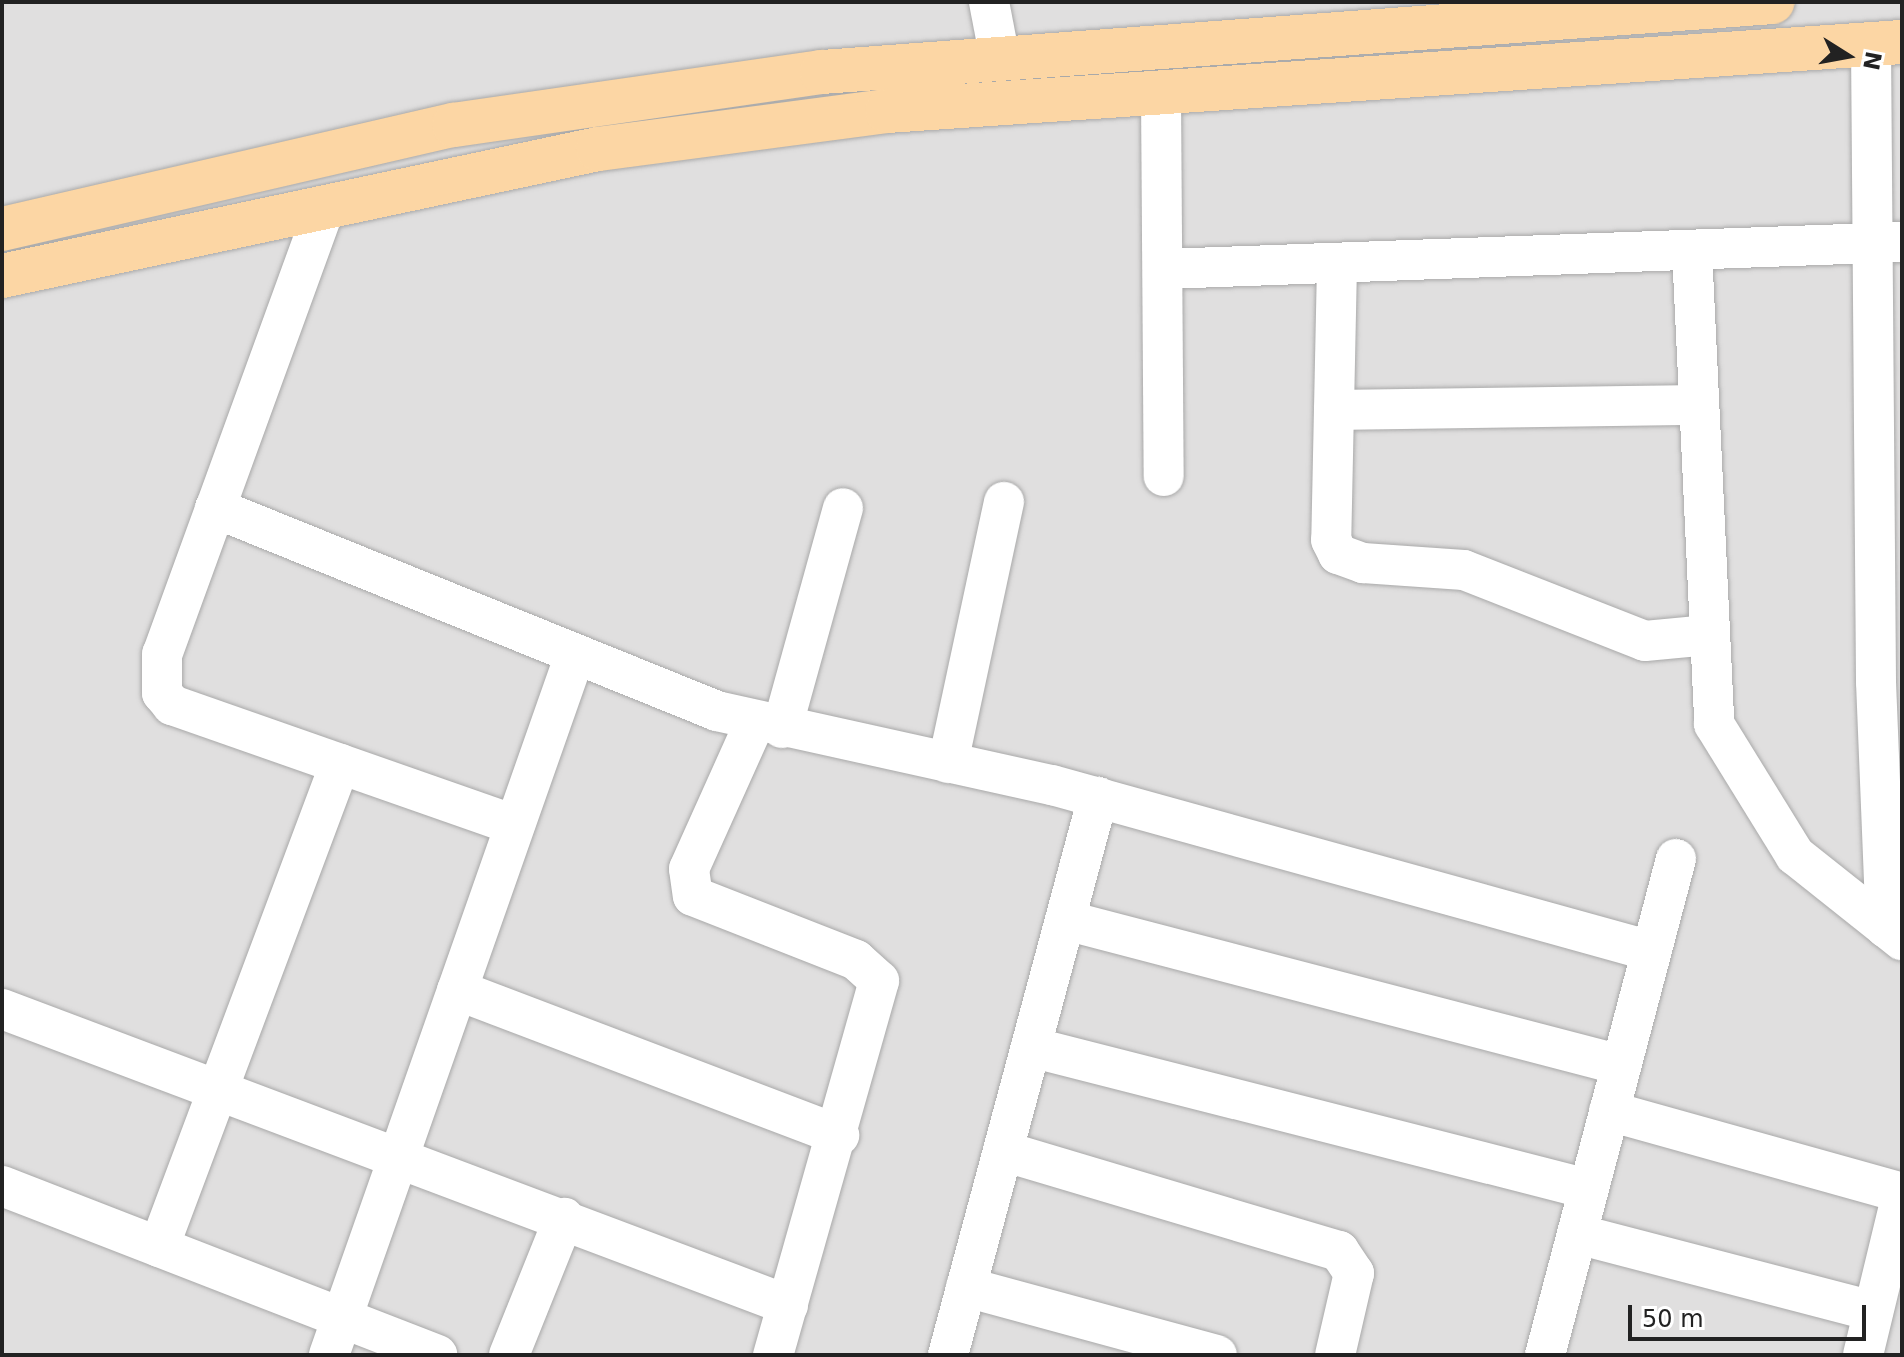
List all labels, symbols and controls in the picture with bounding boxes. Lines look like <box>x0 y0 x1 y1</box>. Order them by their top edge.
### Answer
north arrow <box>1808 16 1888 96</box>
text: N <box>1858 49 1886 72</box>
scale bar <box>1632 1289 1870 1339</box>
text: 50 m <box>1642 1305 1704 1333</box>

